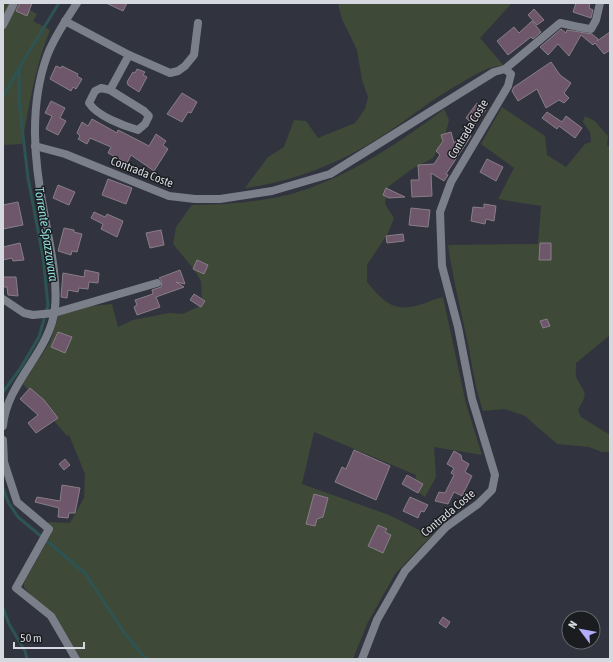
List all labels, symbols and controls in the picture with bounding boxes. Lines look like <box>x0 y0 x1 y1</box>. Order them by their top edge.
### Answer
street label: Contrada Coste <box>445 97 491 161</box>
street label: Contrada Coste <box>109 154 175 190</box>
water label: Torrente Spazzavara <box>32 186 61 282</box>
street label: Contrada Coste <box>418 486 478 540</box>
north arrow <box>561 610 601 650</box>
text: N <box>566 619 579 631</box>
scale bar <box>14 624 84 650</box>
text: 50 m <box>20 631 42 645</box>

